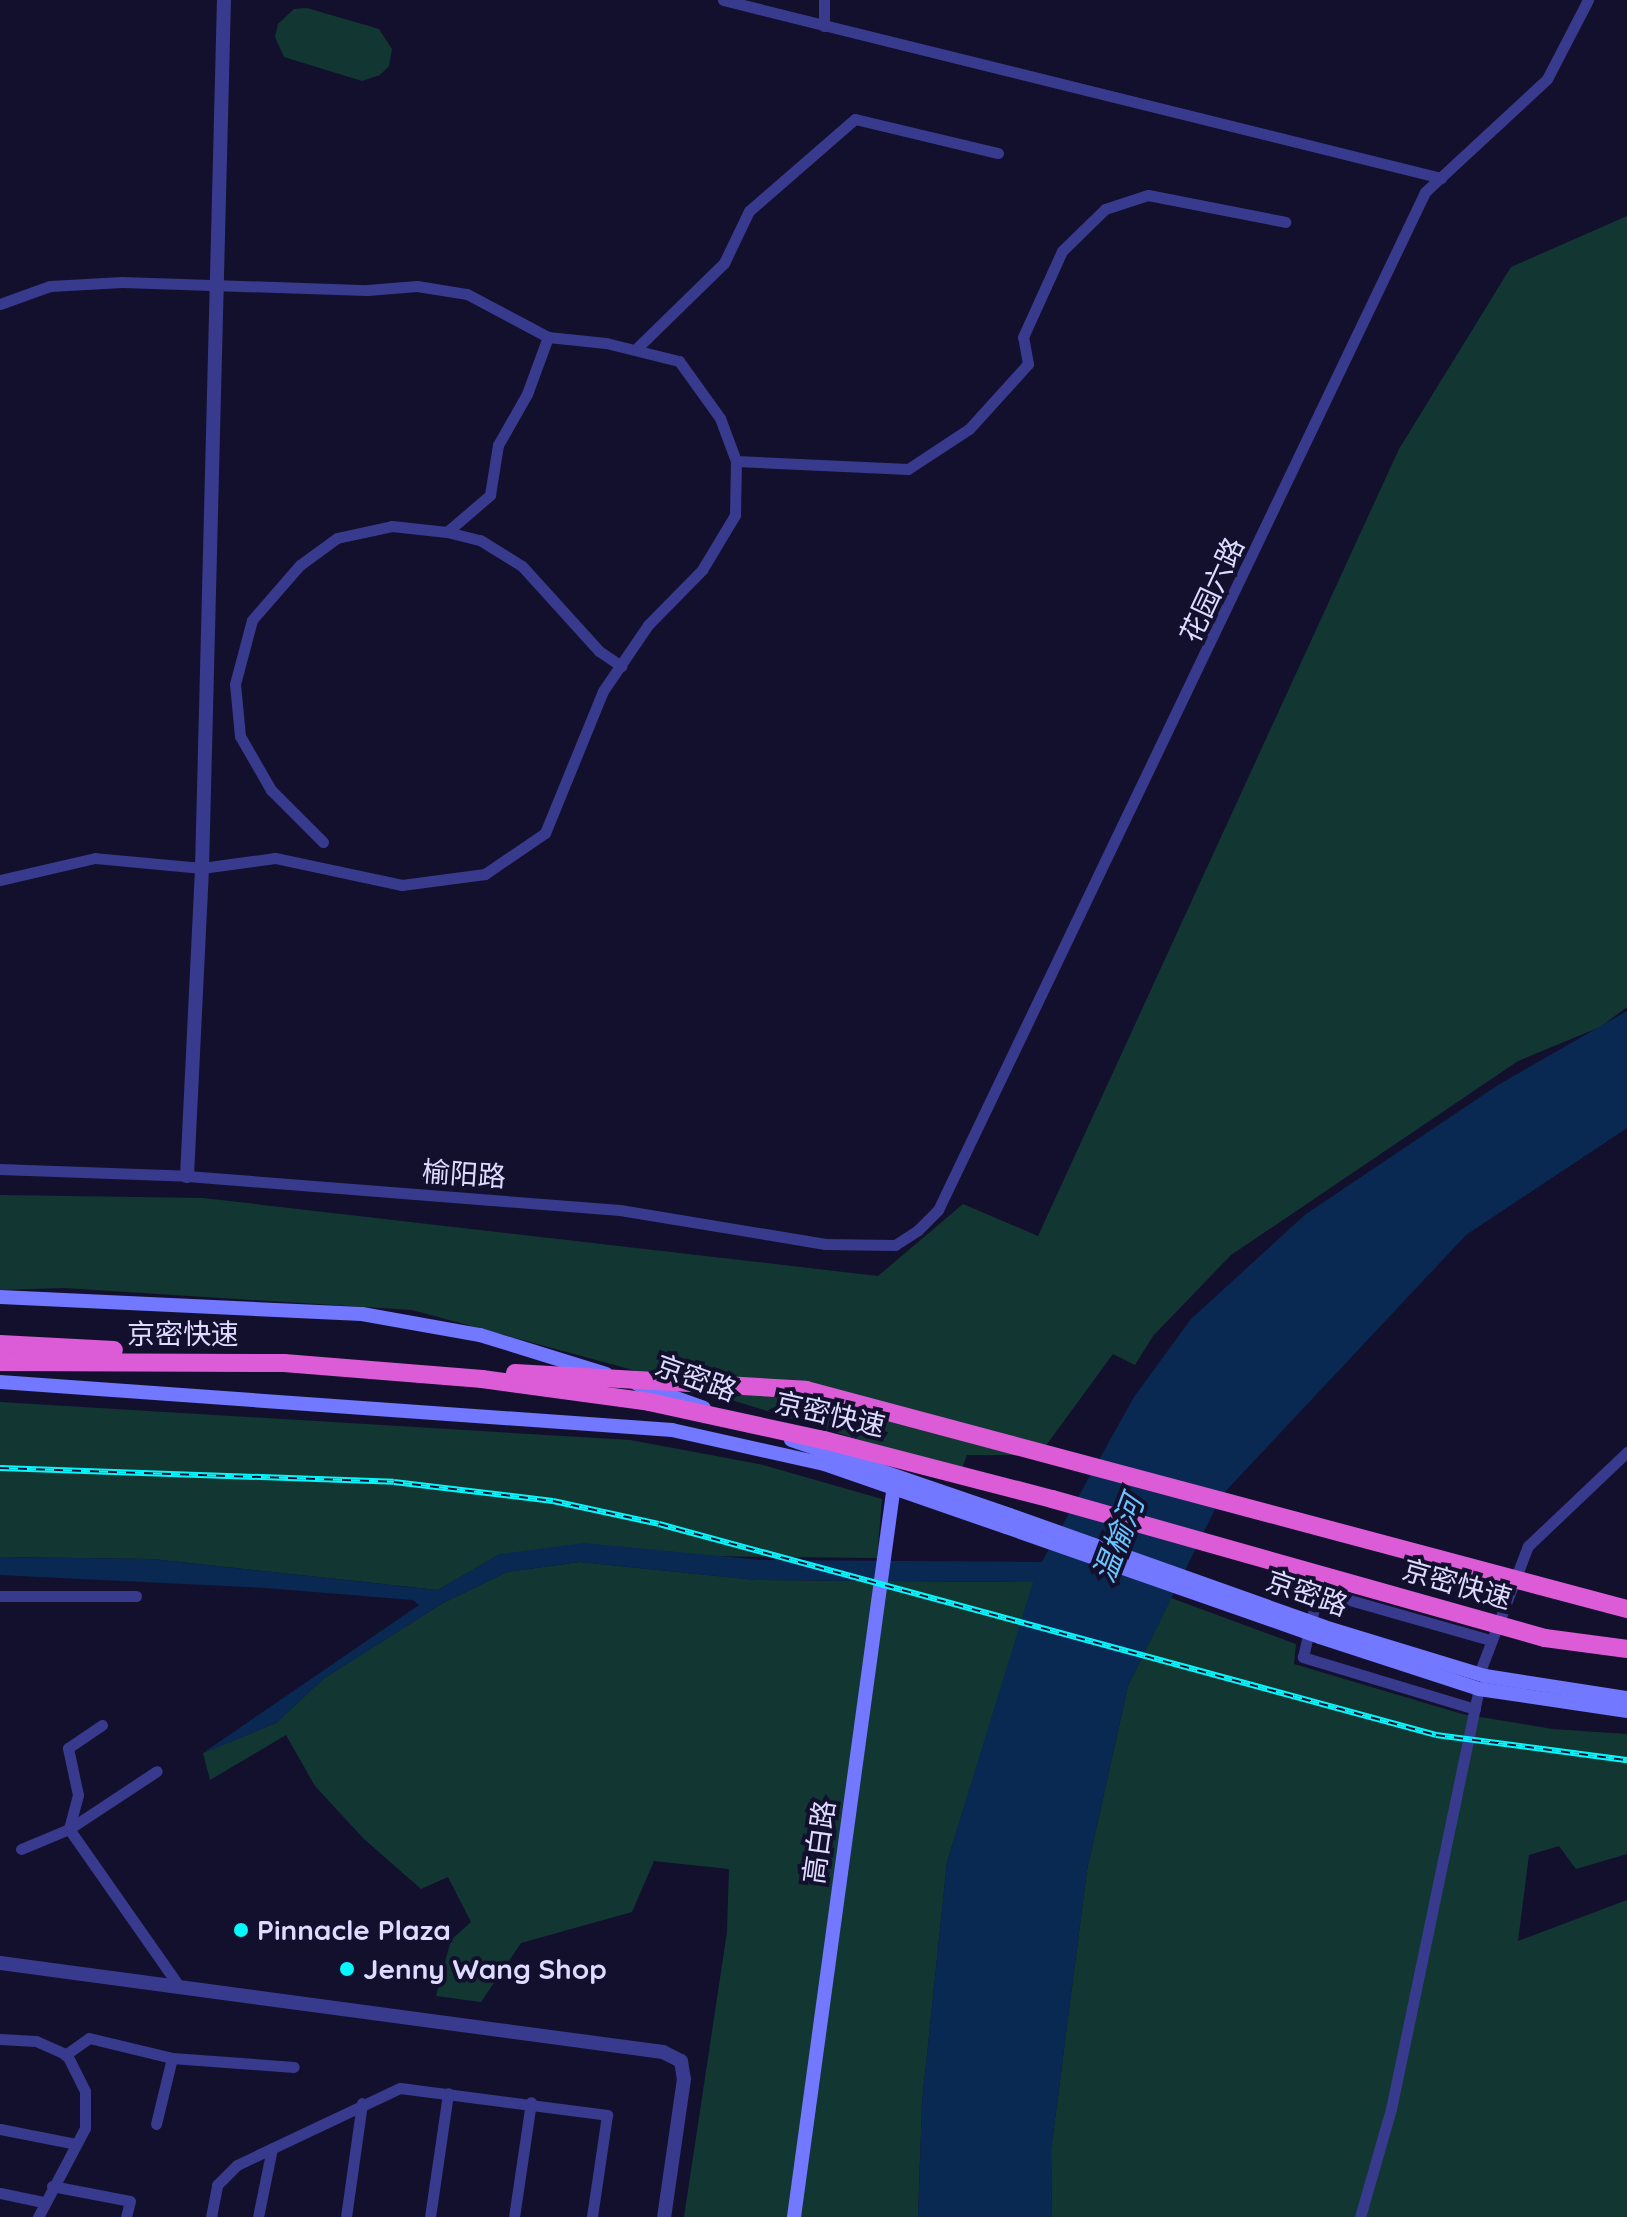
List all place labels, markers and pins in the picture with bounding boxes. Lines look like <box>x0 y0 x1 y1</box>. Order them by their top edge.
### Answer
place label: Pinnacle Plaza <box>257 1913 451 1947</box>
marker: Pinnacle Plaza <box>232 1921 250 1939</box>
place label: Jenny Wang Shop <box>363 1952 607 1986</box>
marker: Jenny Wang Shop <box>338 1960 356 1978</box>

